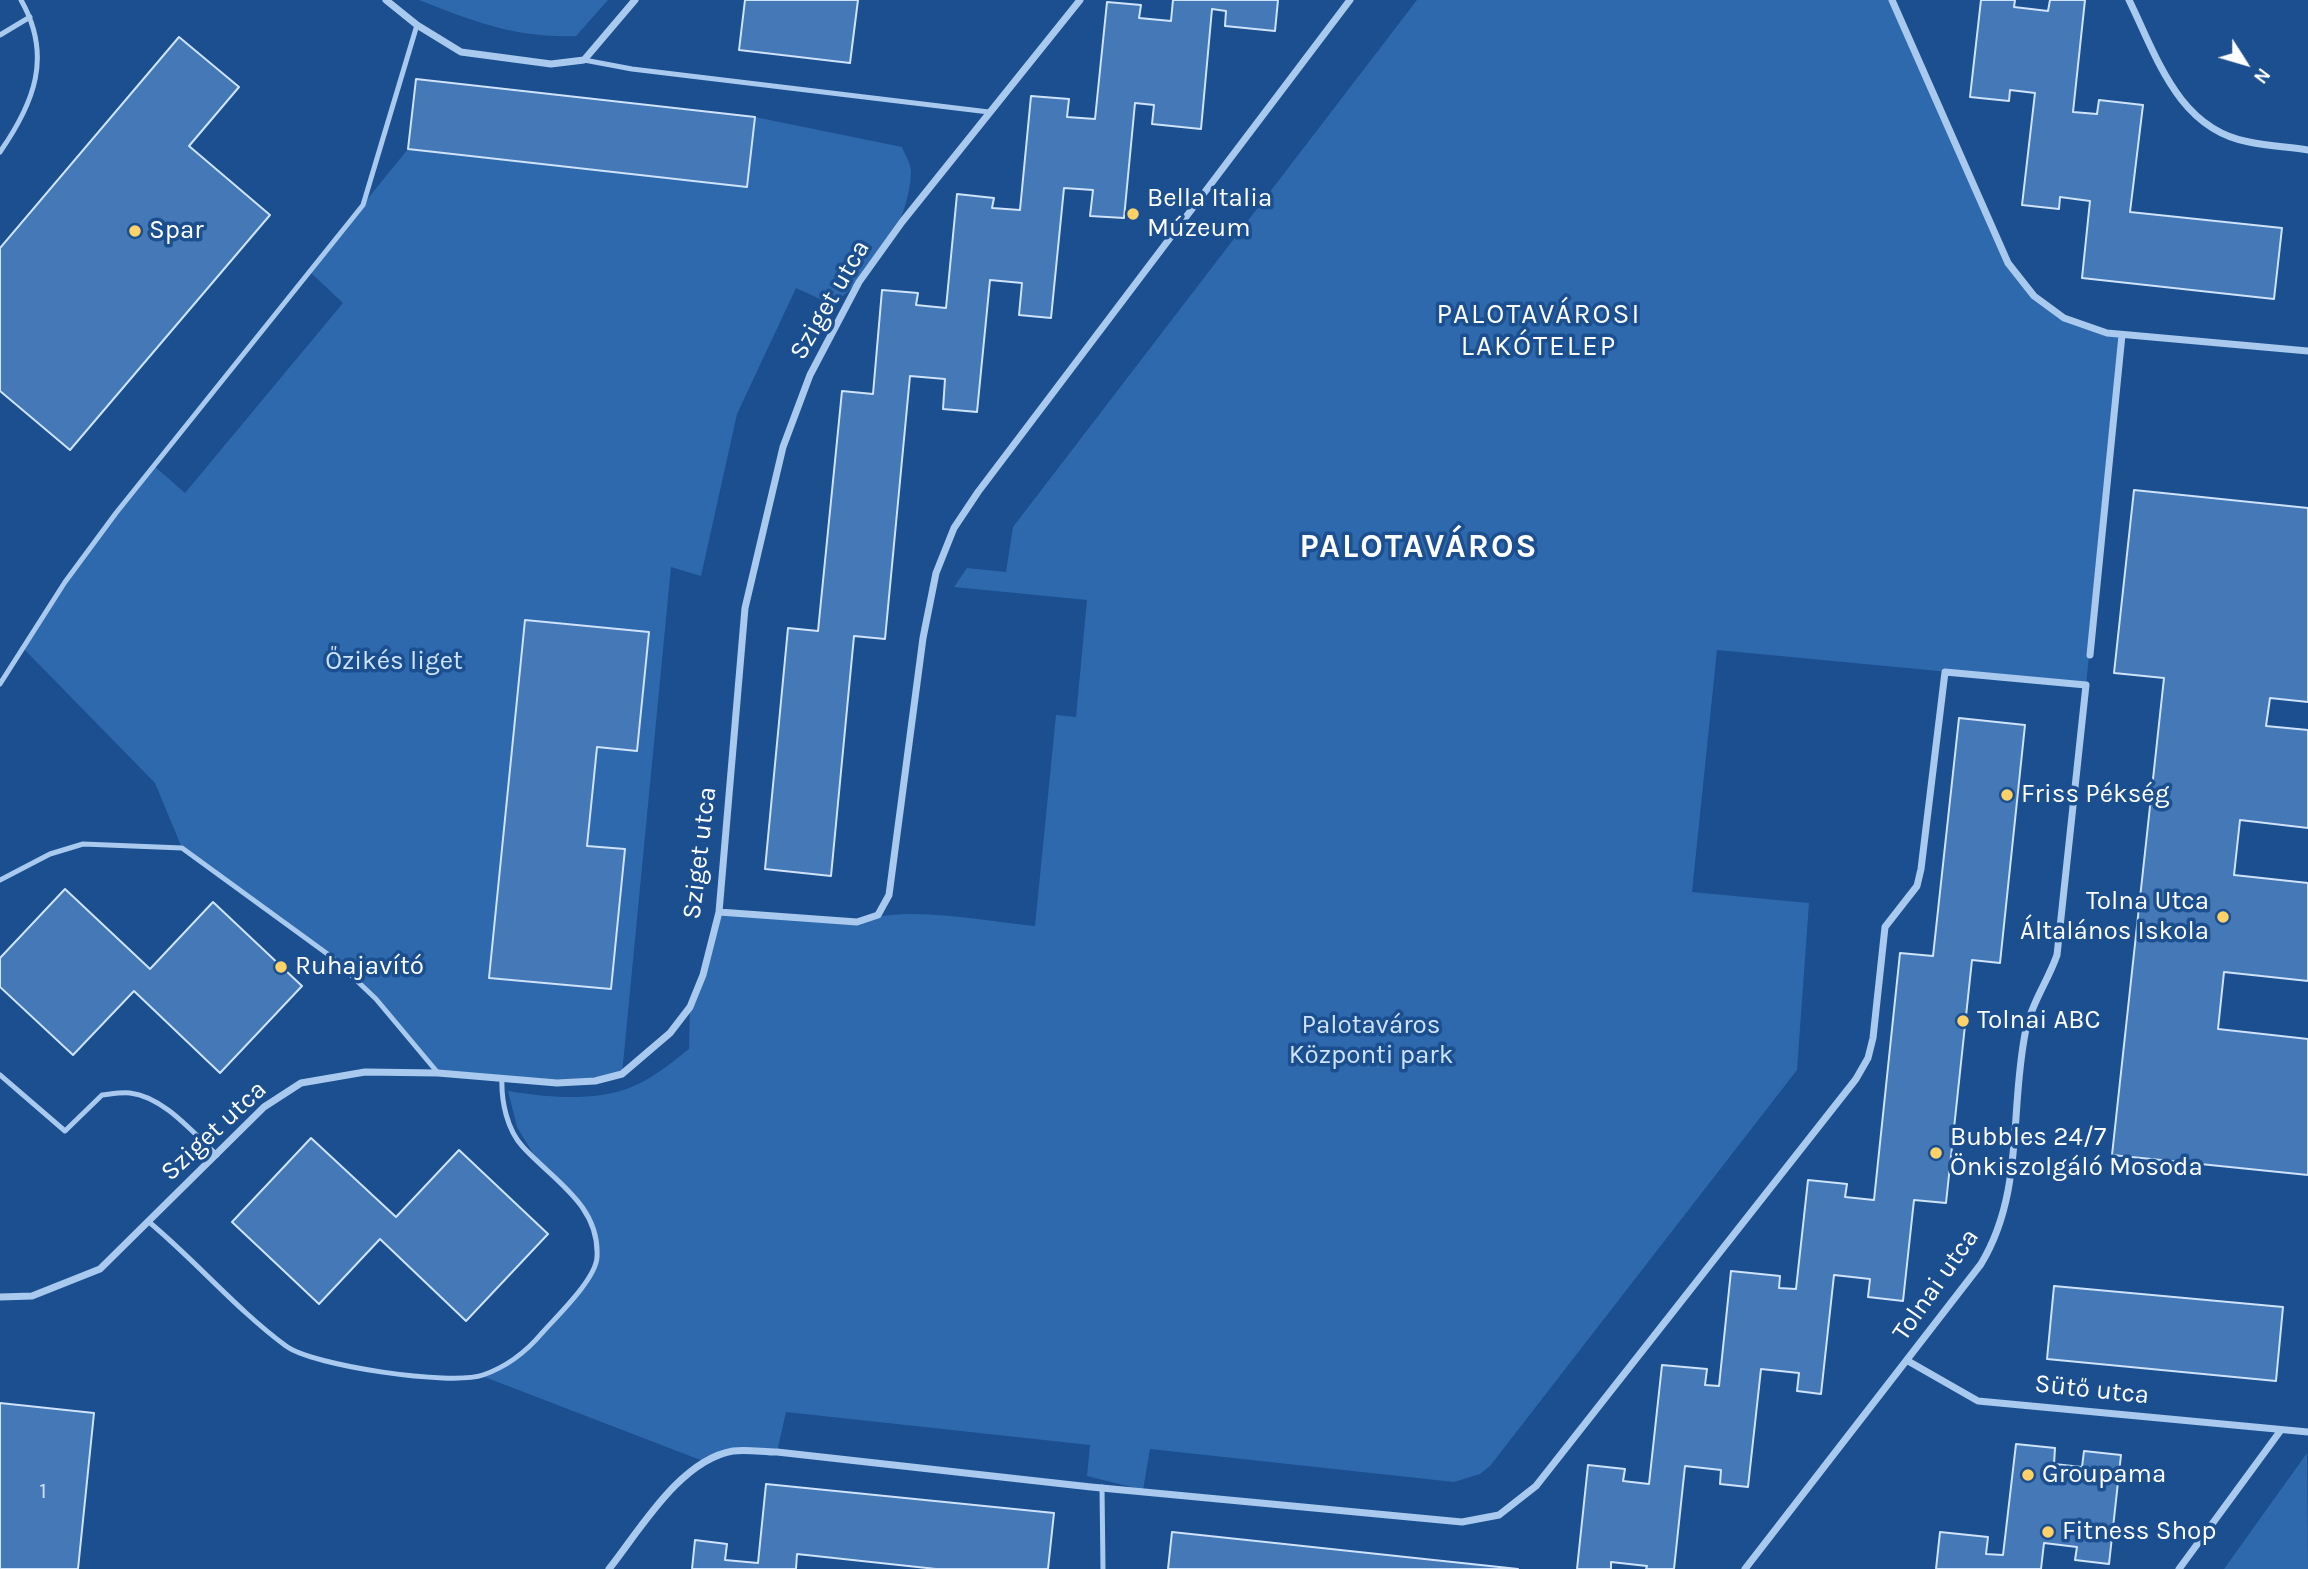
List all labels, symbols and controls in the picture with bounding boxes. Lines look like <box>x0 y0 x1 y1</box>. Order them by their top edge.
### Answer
north arrow <box>2210 28 2280 98</box>
text: N <box>2249 64 2275 88</box>
place label: Bella Italia Múzeum <box>1147 183 1272 244</box>
marker: Bella Italia Múzeum <box>1125 206 1141 222</box>
place label: Spar <box>149 215 204 247</box>
marker: Spar <box>127 223 143 239</box>
street label: Sziget utca <box>783 235 877 365</box>
district label: PALOTAVÁROSI LAKÓTELEP <box>1438 298 1640 364</box>
district label: PALOTAVÁROS <box>1301 528 1537 568</box>
park label: Őzikés liget <box>325 646 463 678</box>
place label: Friss Pékség <box>2021 779 2169 811</box>
street label: Sziget utca <box>676 785 724 921</box>
marker: Friss Pékség <box>1999 787 2015 803</box>
place label: Tolna Utca Általános Iskola <box>2020 886 2209 948</box>
marker: Tolna Utca Általános Iskola <box>2215 909 2231 925</box>
place label: Ruhajavító <box>295 951 424 983</box>
marker: Ruhajavító <box>273 959 289 975</box>
place label: Tolnai ABC <box>1977 1005 2100 1037</box>
park label: Palotaváros Központi park <box>1289 1010 1453 1072</box>
marker: Tolnai ABC <box>1955 1013 1971 1029</box>
street label: Sziget utca <box>155 1074 273 1188</box>
place label: Bubbles 24/7 Önkiszolgáló Mosoda <box>1950 1122 2203 1184</box>
marker: Bubbles 24/7 Önkiszolgáló Mosoda <box>1928 1145 1944 1161</box>
street label: Tolnai utca <box>1886 1223 1986 1347</box>
street label: Sütő utca <box>2033 1368 2151 1412</box>
place label: Groupama <box>2042 1459 2166 1491</box>
marker: Groupama <box>2020 1467 2036 1483</box>
house number: 1 <box>39 1477 47 1505</box>
place label: Fitness Shop <box>2062 1516 2217 1548</box>
marker: Fitness Shop <box>2040 1524 2056 1540</box>

